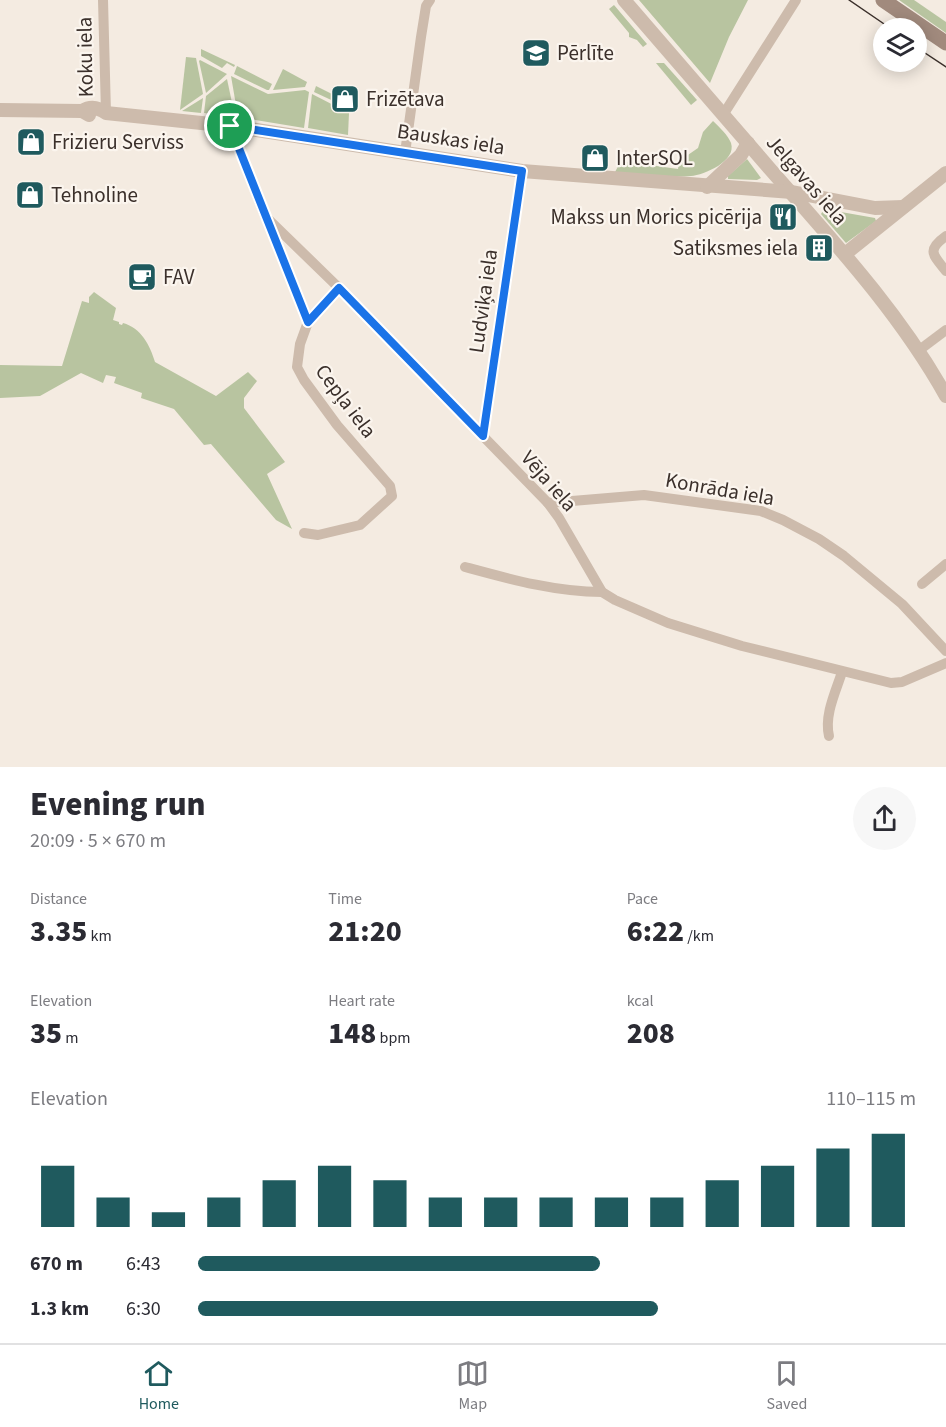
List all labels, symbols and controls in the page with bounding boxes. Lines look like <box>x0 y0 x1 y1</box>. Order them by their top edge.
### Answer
street label: Koku iela <box>69 16 101 98</box>
map controls <box>873 18 927 72</box>
button: layers <box>873 18 927 72</box>
school or university icon: Pērlīte <box>520 37 552 69</box>
place label: Pērlīte <box>557 38 614 68</box>
shop icon: Frizētava <box>329 83 361 115</box>
place label: Frizētava <box>366 84 445 114</box>
pin <box>204 100 255 151</box>
icon: arrive <box>213 109 246 142</box>
street label: Bauskas iela <box>395 116 507 162</box>
shop icon: Frizieru Serviss <box>15 126 47 158</box>
place label: Frizieru Serviss <box>52 127 184 157</box>
street label: Jelgavas iela <box>759 128 855 232</box>
shop icon: InterSOL <box>579 142 611 174</box>
place label: InterSOL <box>616 143 693 173</box>
shop icon: Tehnoline <box>14 179 46 211</box>
place label: Tehnoline <box>51 180 138 210</box>
restaurant icon: Makss un Morics picērija <box>767 201 799 233</box>
place label: Makss un Morics picērija <box>551 202 762 232</box>
building icon: Satiksmes iela <box>803 232 835 264</box>
place label: Satiksmes iela <box>673 233 798 263</box>
street label: Ludviķa iela <box>461 247 505 355</box>
cafe icon: FAV <box>126 261 158 293</box>
place label: FAV <box>163 262 195 292</box>
street label: Cepļa iela <box>308 358 384 444</box>
street label: Vēja iela <box>514 444 584 518</box>
street label: Konrāda iela <box>663 465 777 513</box>
text: Evening run <box>30 781 206 828</box>
button: share <box>853 787 916 850</box>
text: 20:09 · 5 × 670 m <box>30 827 166 855</box>
text: Distance <box>30 888 87 910</box>
text: Time <box>328 888 362 910</box>
text: Pace <box>627 888 658 910</box>
text: 3.35 <box>30 910 87 953</box>
text: 21:20 <box>328 910 402 953</box>
text: 6:22 <box>627 910 684 953</box>
text: km <box>87 925 112 947</box>
text: /km <box>684 925 714 947</box>
text: Elevation <box>30 990 92 1012</box>
text: Heart rate <box>328 990 395 1012</box>
text: kcal <box>627 990 654 1012</box>
text: 35 <box>30 1012 62 1055</box>
text: 148 <box>328 1012 376 1055</box>
text: 208 <box>627 1012 675 1055</box>
text: m <box>62 1027 79 1049</box>
text: bpm <box>376 1027 411 1049</box>
text: Elevation <box>30 1085 108 1113</box>
text: 110–115 m <box>826 1085 916 1113</box>
text: 670 m <box>30 1250 83 1278</box>
text: 6:43 <box>126 1250 161 1278</box>
text: 1.3 km <box>30 1295 89 1323</box>
text: 6:30 <box>126 1295 161 1323</box>
tab: Home <box>139 1357 179 1415</box>
tab: Map <box>456 1357 489 1415</box>
tab: Saved <box>767 1357 807 1415</box>

